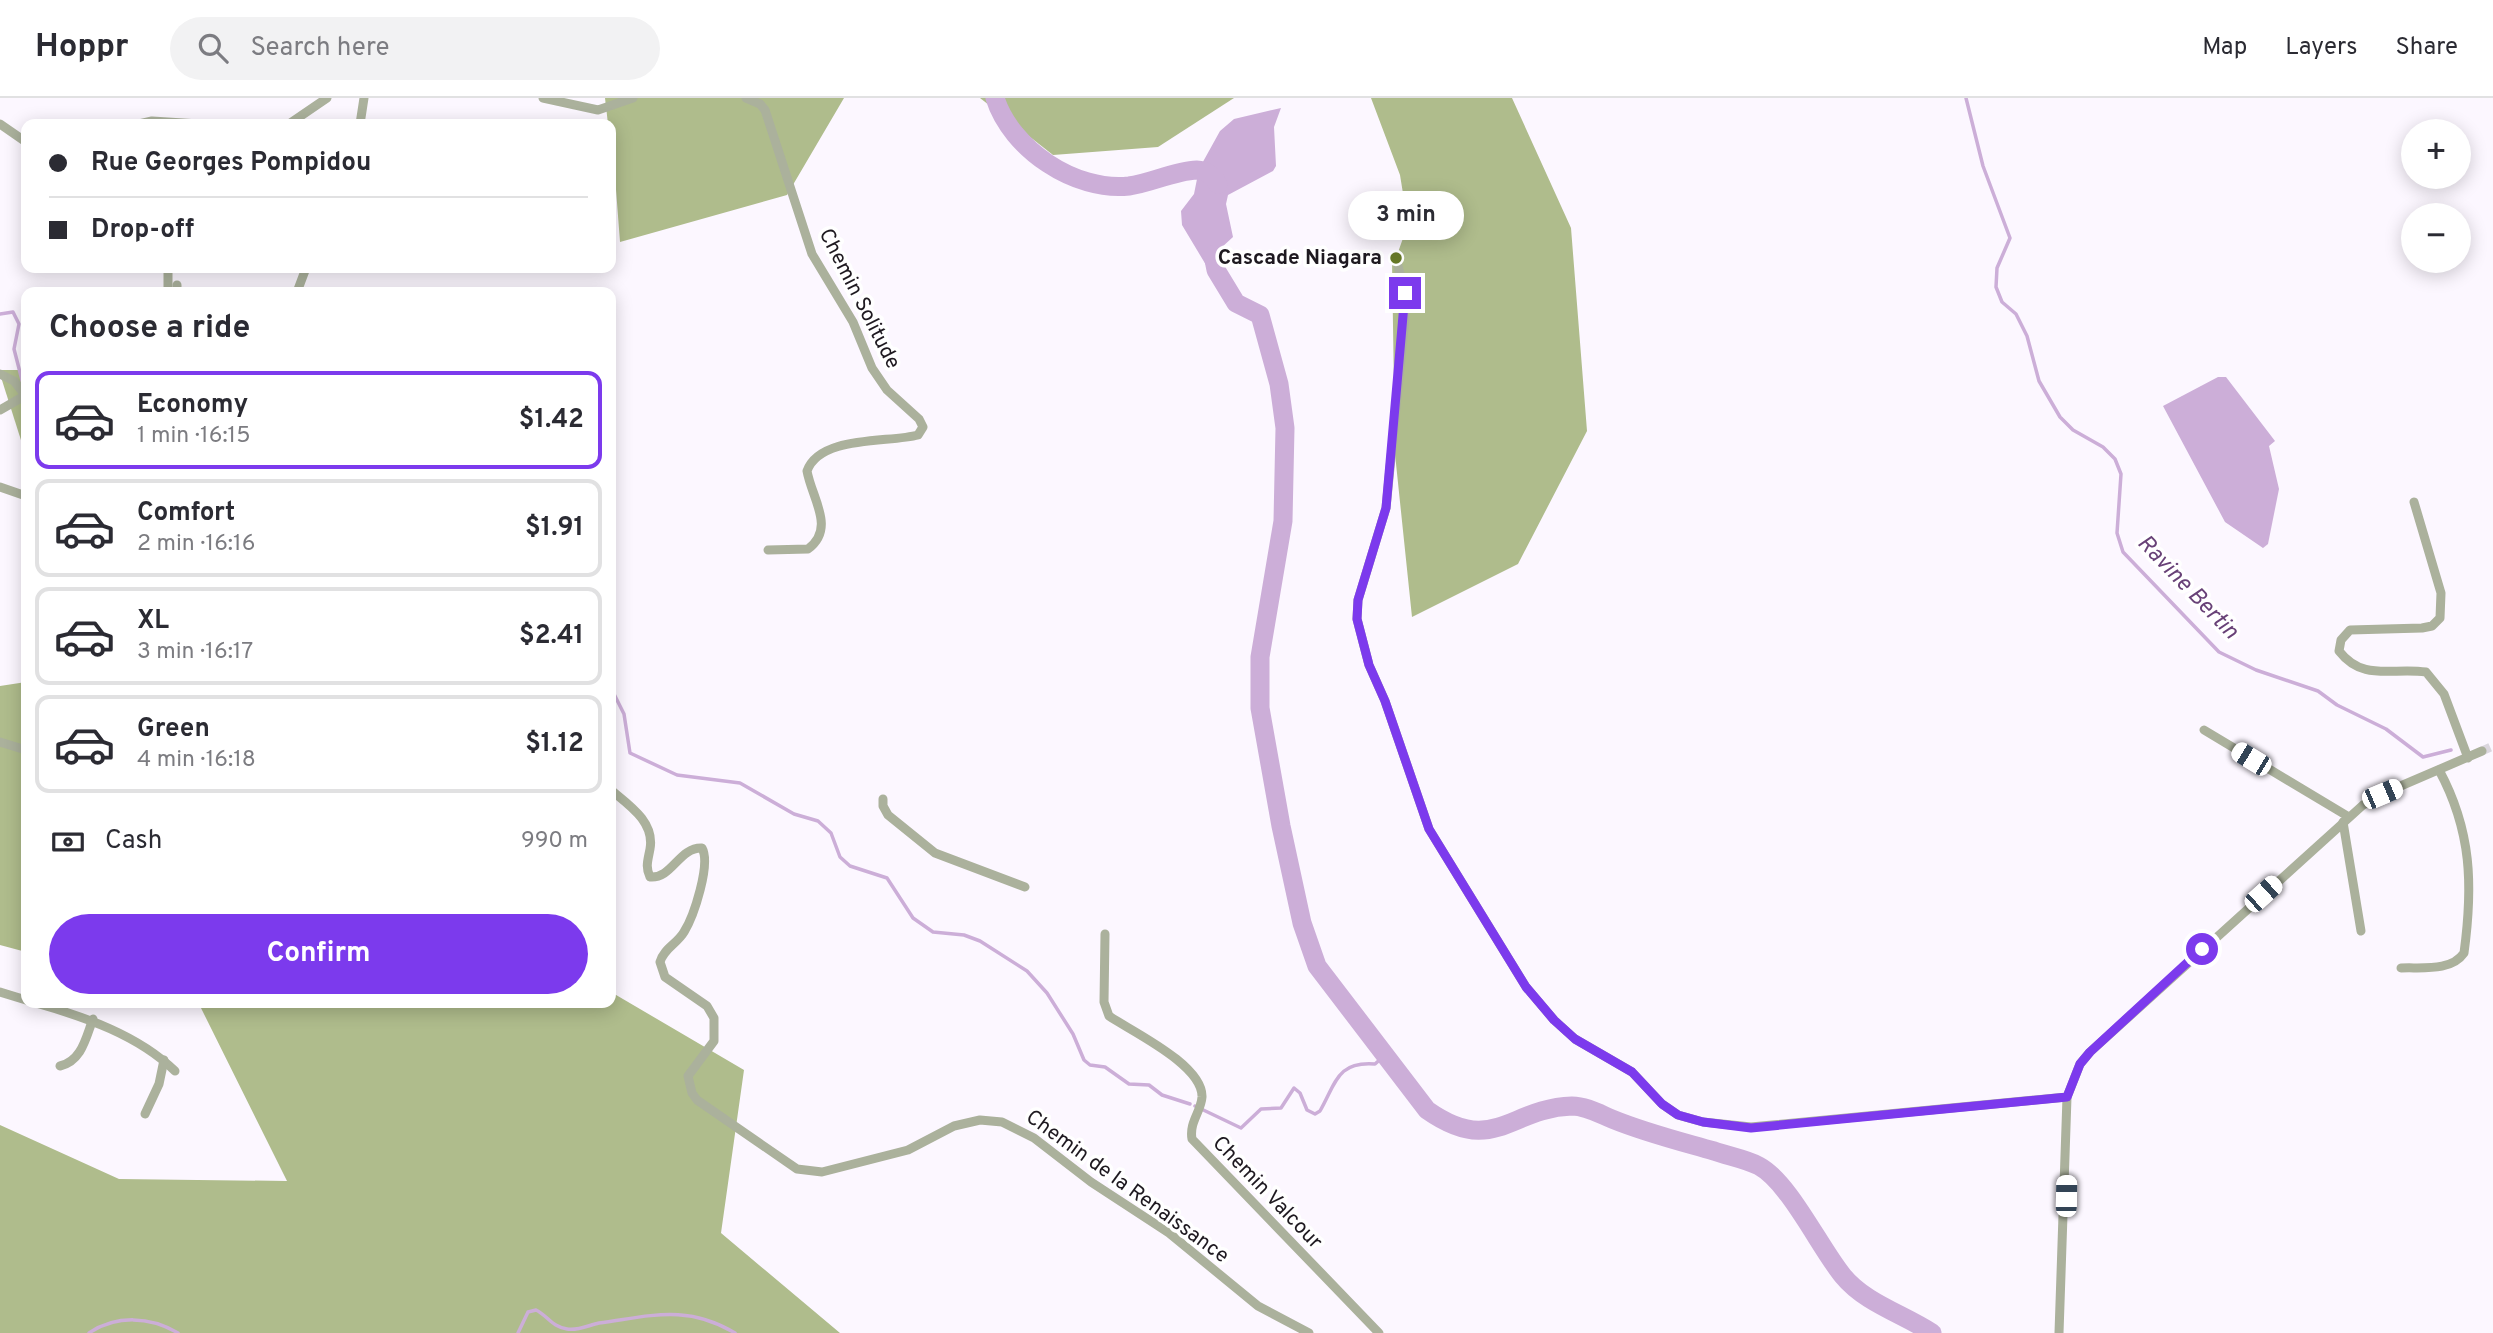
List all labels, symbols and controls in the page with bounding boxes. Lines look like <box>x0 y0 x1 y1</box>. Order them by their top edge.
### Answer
search box <box>170 17 660 80</box>
text: Hoppr <box>35 27 128 69</box>
icon: search <box>194 29 232 67</box>
text: Search here <box>250 32 389 65</box>
text: Map <box>2202 33 2247 63</box>
text: Layers <box>2285 33 2357 63</box>
text: Share <box>2395 33 2458 63</box>
map controls <box>2401 119 2471 273</box>
button: + <box>2401 119 2471 189</box>
text: Rue Georges Pompidou <box>91 147 371 180</box>
callout: 3 min <box>1347 192 1463 240</box>
text: 3 min <box>1376 201 1436 230</box>
button: − <box>2401 203 2471 273</box>
text: Drop-off <box>91 214 194 247</box>
street label: Chemin Solitude <box>812 224 906 374</box>
place label: Cascade Niagara <box>1218 245 1382 272</box>
marker: Cascade Niagara <box>1388 250 1404 266</box>
route end <box>1389 277 1421 309</box>
text: Choose a ride <box>49 309 250 349</box>
icon: car <box>53 389 116 452</box>
text: Economy <box>137 389 248 422</box>
text: $1.42 <box>519 404 584 437</box>
text: 1 min · 16:15 <box>137 422 250 451</box>
icon: car <box>53 497 116 560</box>
text: Comfort <box>137 497 235 530</box>
text: $1.91 <box>525 512 584 545</box>
text: 2 min · 16:16 <box>137 530 255 559</box>
water label: Ravine Bertin <box>2130 530 2244 647</box>
icon: car <box>53 605 116 668</box>
text: XL <box>137 605 169 638</box>
text: $2.41 <box>519 620 584 653</box>
text: 3 min · 16:17 <box>137 638 253 667</box>
icon: car <box>53 713 116 776</box>
text: Green <box>137 713 210 746</box>
text: $1.12 <box>525 728 584 761</box>
car <box>2228 739 2275 779</box>
text: 4 min · 16:18 <box>137 746 256 775</box>
car <box>2359 776 2406 812</box>
icon: cash <box>49 823 87 861</box>
text: Cash <box>105 825 162 858</box>
text: 990 m <box>521 827 588 856</box>
car <box>2241 872 2286 916</box>
button: Confirm <box>49 914 588 994</box>
route start <box>2186 933 2218 965</box>
street label: Chemin de la Renaissance <box>1020 1104 1234 1270</box>
street label: Chemin Valcour <box>1206 1131 1328 1255</box>
car <box>2056 1175 2077 1217</box>

